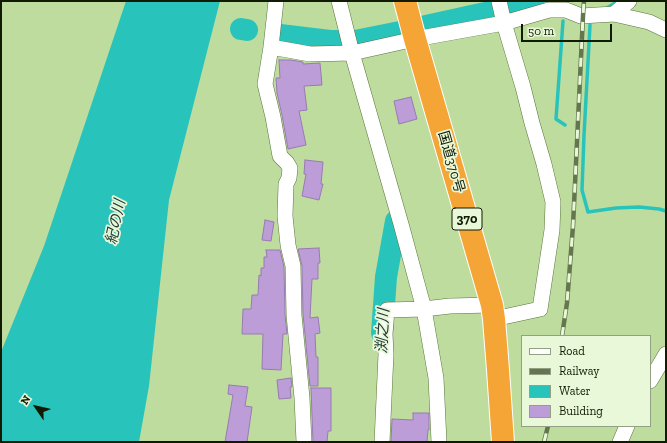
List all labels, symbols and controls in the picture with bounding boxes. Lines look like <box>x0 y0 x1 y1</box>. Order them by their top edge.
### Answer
scale bar <box>523 16 614 42</box>
text: 50 m <box>528 24 554 38</box>
street label: 国道370号 <box>434 129 468 195</box>
water label: 紀の川 <box>103 198 129 246</box>
road number: 370 <box>452 208 482 230</box>
water label: 渕之川 <box>373 308 393 354</box>
legend <box>521 335 651 427</box>
text: Road <box>559 344 585 358</box>
text: Railway <box>559 364 600 378</box>
text: Water <box>559 384 591 398</box>
north arrow <box>16 387 56 427</box>
text: N <box>18 393 33 407</box>
text: Building <box>559 404 603 418</box>

